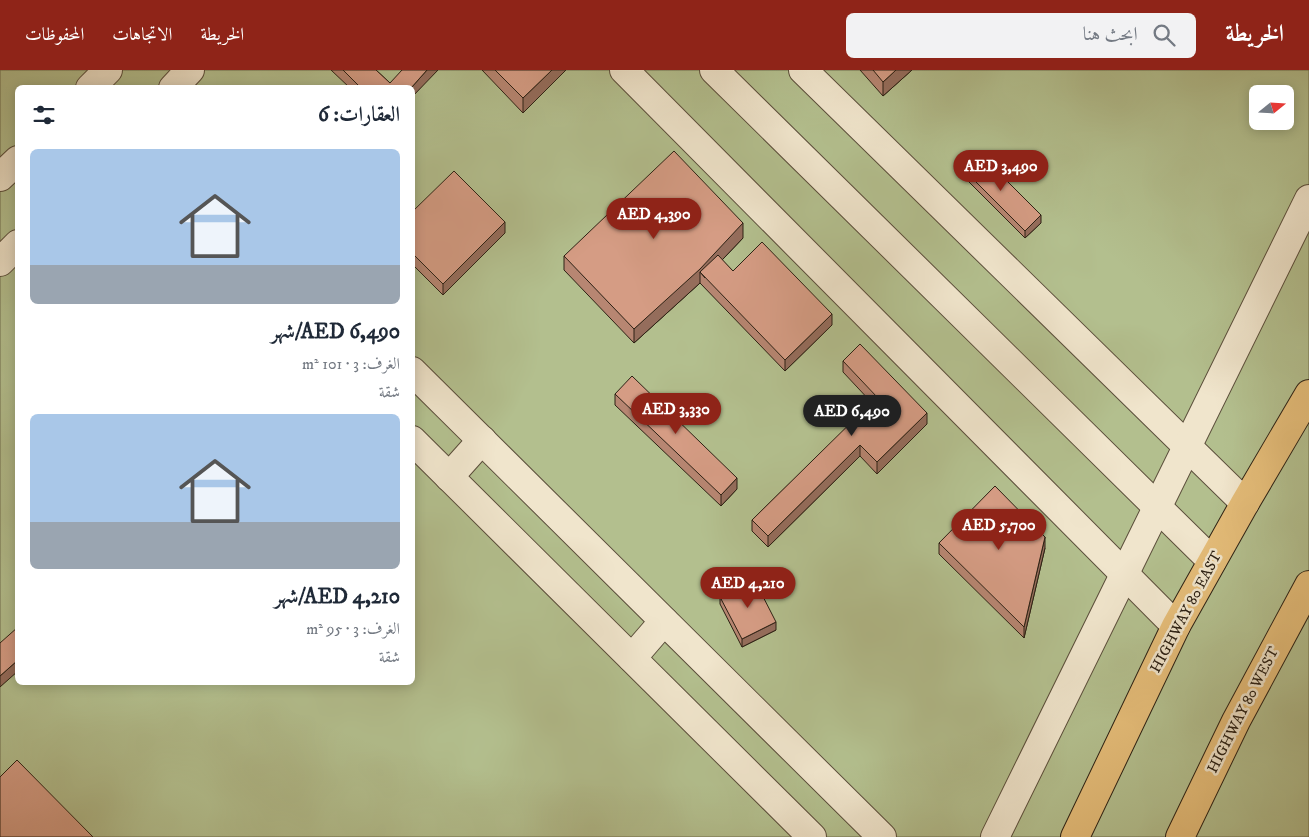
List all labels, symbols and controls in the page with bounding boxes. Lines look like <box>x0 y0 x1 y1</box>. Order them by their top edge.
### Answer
search box <box>846 13 1196 58</box>
text: الخريطة <box>1226 19 1284 49</box>
icon: search <box>1150 21 1178 49</box>
text: ابحث هنا <box>1083 23 1138 46</box>
text: المحفوظات <box>25 24 84 46</box>
text: الاتجاهات <box>112 24 172 46</box>
text: الخريطة <box>200 24 244 46</box>
north arrow <box>1249 85 1294 130</box>
map controls <box>1249 85 1294 130</box>
icon: filters <box>30 101 58 129</box>
text: العقارات: 6 <box>318 102 400 128</box>
pin: AED 3,490 <box>944 150 1058 192</box>
text: AED 3,490 <box>964 156 1038 176</box>
icon: home <box>170 181 260 271</box>
pin: AED 4,390 <box>597 198 711 240</box>
text: AED 4,390 <box>617 204 691 224</box>
text: AED 6,490/شهر <box>271 319 400 345</box>
text: الغرف: 3 · 101 m² <box>302 354 400 374</box>
text: شقة <box>379 382 400 402</box>
pin: AED 3,330 <box>619 392 733 435</box>
pin: AED 6,490 <box>795 394 909 437</box>
text: AED 3,330 <box>642 399 710 419</box>
text: AED 6,490 <box>814 401 890 421</box>
icon: home <box>170 446 260 536</box>
pin: AED 5,700 <box>942 508 1056 551</box>
text: AED 5,700 <box>962 515 1036 535</box>
street label: HIGHWAY 80 EAST <box>1146 547 1226 676</box>
pin: AED 4,210 <box>691 566 805 609</box>
text: AED 4,210 <box>711 573 785 593</box>
text: AED 4,210/شهر <box>274 584 400 610</box>
text: الغرف: 3 · 95 m² <box>306 619 400 639</box>
street label: HIGHWAY 80 WEST <box>1203 643 1283 776</box>
text: شقة <box>379 647 400 667</box>

